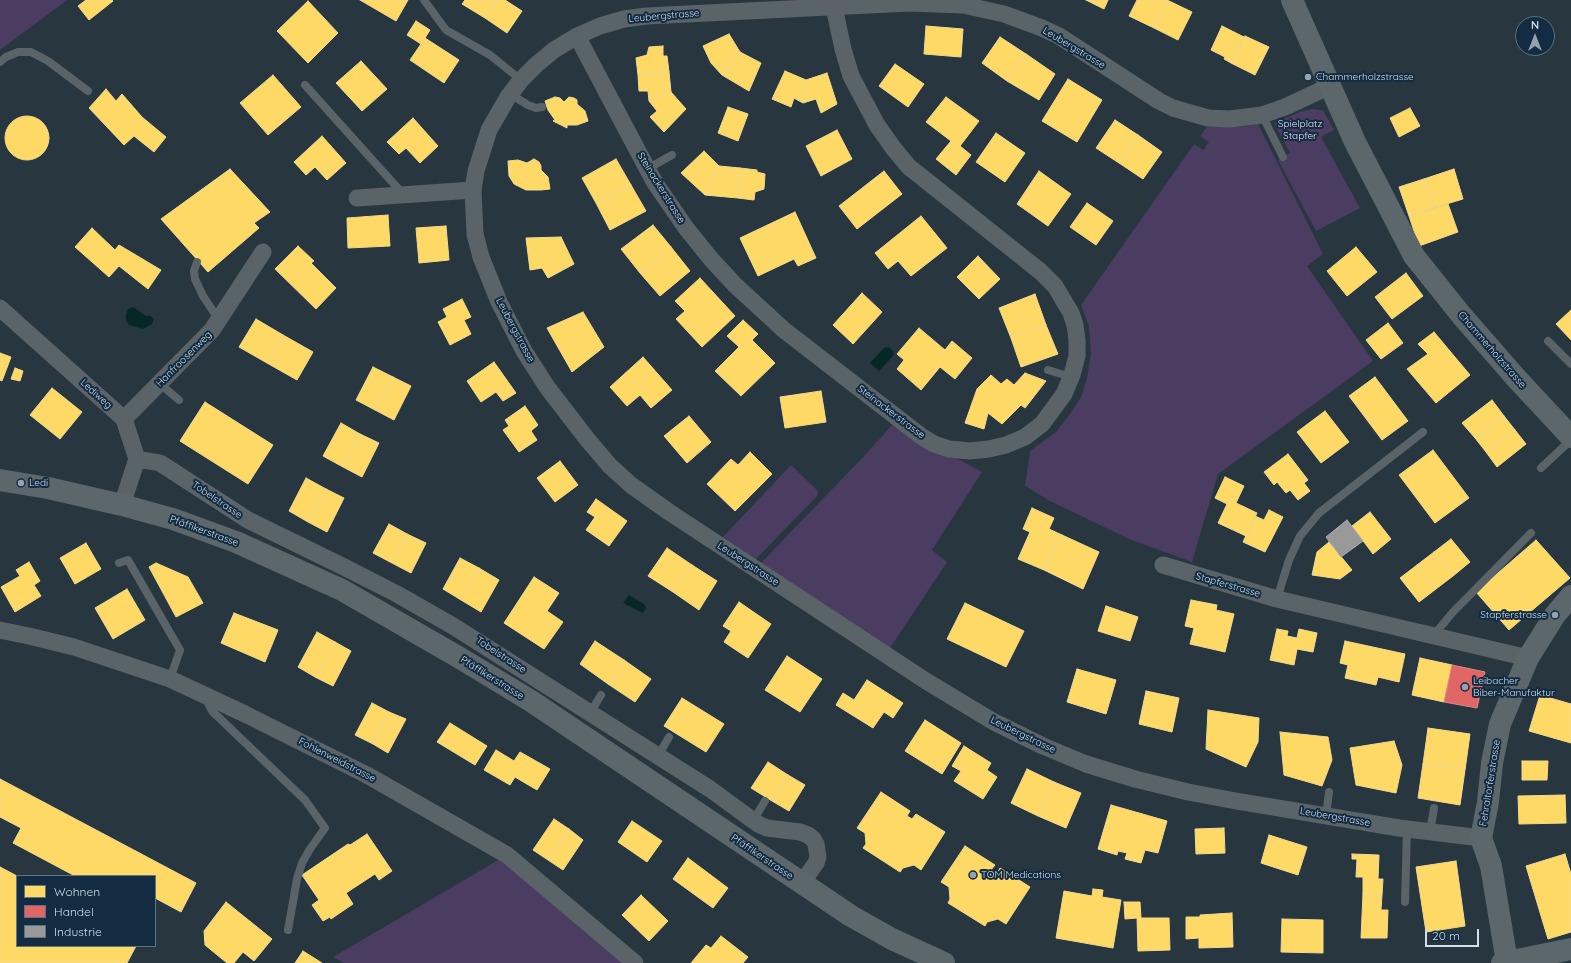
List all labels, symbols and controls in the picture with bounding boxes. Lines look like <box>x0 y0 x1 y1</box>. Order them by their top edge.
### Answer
street label: Leubergstrasse <box>628 7 700 25</box>
north arrow <box>1515 16 1555 56</box>
text: N <box>1531 18 1539 32</box>
street label: Leubergstrasse <box>1040 25 1108 71</box>
place label: Chammerholzstrasse <box>1316 71 1414 83</box>
marker: Chammerholzstrasse <box>1303 72 1313 82</box>
park label: Spielplatz Stapfer <box>1278 118 1322 142</box>
street label: Steinackerstrasse <box>634 150 688 226</box>
street label: Leubergstrasse <box>493 296 537 364</box>
street label: Chammerholzstrasse <box>1455 309 1529 391</box>
street label: Hanfroosenweg <box>154 329 214 389</box>
street label: Lediweg <box>78 377 114 411</box>
street label: Steinackerstrasse <box>855 383 927 441</box>
place label: Ledi <box>29 477 48 489</box>
marker: Ledi <box>16 478 26 488</box>
street label: Tobelstrasse <box>190 479 244 521</box>
street label: Pfäffikerstrasse <box>168 513 240 549</box>
street label: Leubergstrasse <box>715 540 781 588</box>
street label: Stapferstrasse <box>1194 570 1262 600</box>
place label: Stapferstrasse <box>1480 609 1547 621</box>
marker: Stapferstrasse <box>1550 610 1560 620</box>
street label: Tobelstrasse <box>473 634 529 676</box>
street label: Pfäffikerstrasse <box>458 654 526 702</box>
place label: Leibacher Biber-Manufaktur <box>1473 675 1555 698</box>
marker: Leibacher Biber-Manufaktur <box>1460 682 1470 692</box>
street label: Leubergstrasse <box>988 714 1058 756</box>
street label: Fohlenweidstrasse <box>296 735 378 785</box>
street label: Fehraltorferstrasse <box>1477 739 1503 827</box>
street label: Leubergstrasse <box>1299 805 1371 829</box>
street label: Pfäffikerstrasse <box>729 832 795 882</box>
place label: TOM Medications <box>981 869 1061 881</box>
marker: TOM Medications <box>968 870 978 880</box>
legend <box>16 875 156 947</box>
text: Wohnen <box>54 884 100 899</box>
text: Handel <box>54 904 94 919</box>
scale bar <box>1427 921 1481 947</box>
text: Industrie <box>54 924 102 939</box>
text: 20 m <box>1432 928 1460 943</box>

